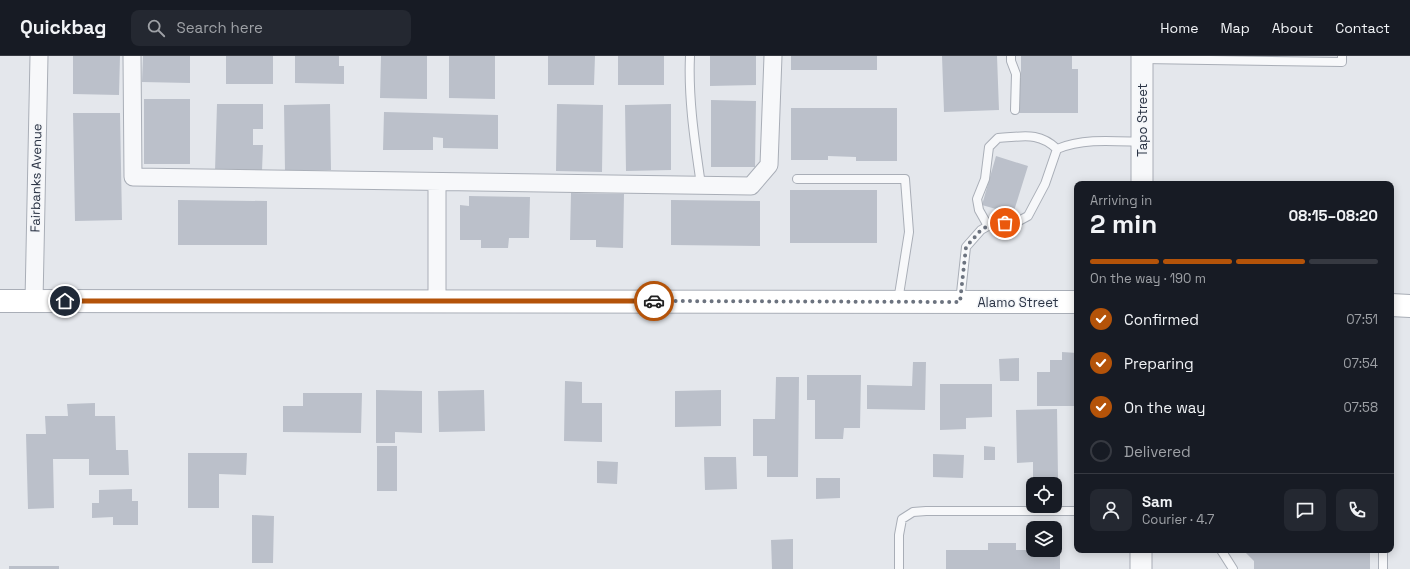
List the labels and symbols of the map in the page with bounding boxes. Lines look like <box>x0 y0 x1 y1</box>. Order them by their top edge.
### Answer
street label: Tapo Street <box>1134 83 1151 157</box>
street label: Fairbanks Avenue <box>27 123 45 233</box>
pin <box>988 206 1022 240</box>
courier <box>634 281 674 321</box>
pin <box>48 284 82 318</box>
street label: Alamo Street <box>977 294 1059 311</box>

